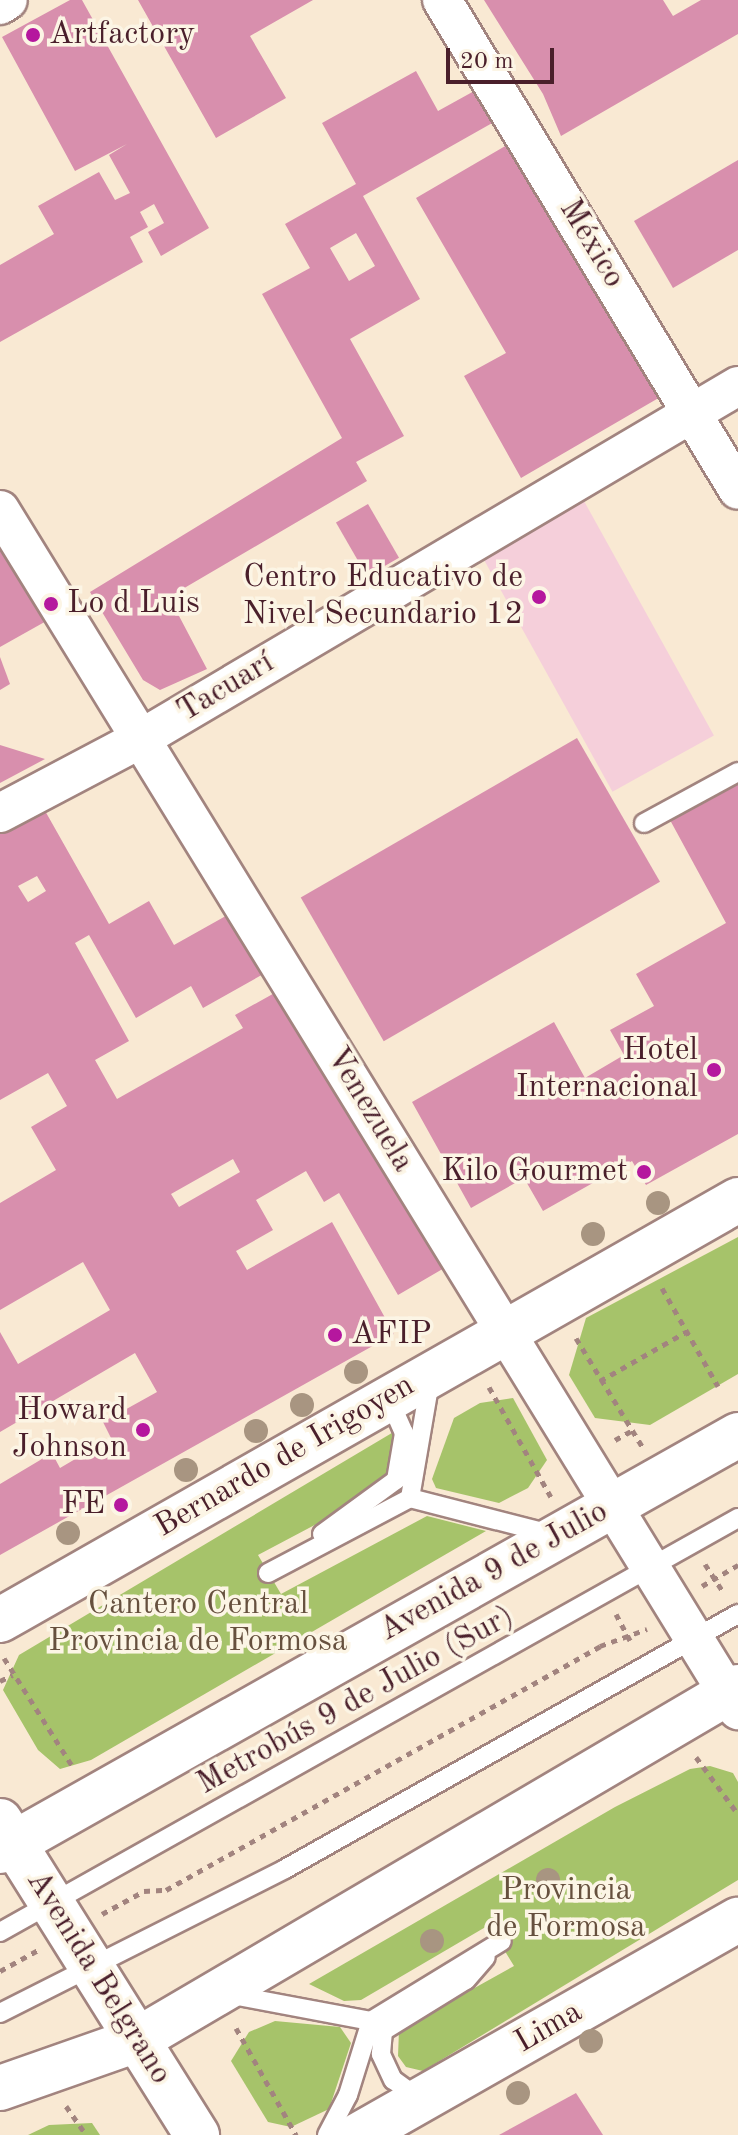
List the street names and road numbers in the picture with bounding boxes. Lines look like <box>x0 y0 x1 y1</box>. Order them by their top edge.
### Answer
street label: México <box>550 193 632 295</box>
street label: Tacuarí <box>171 644 281 732</box>
street label: Venezuela <box>317 1041 421 1179</box>
street label: Bernardo de Irigoyen <box>149 1367 421 1547</box>
street label: Avenida 9 de Julio <box>373 1493 615 1651</box>
street label: Metrobús 9 de Julio (Sur) <box>191 1598 521 1804</box>
street label: Avenida Belgrano <box>17 1864 179 2092</box>
street label: Lima <box>509 1994 589 2062</box>

